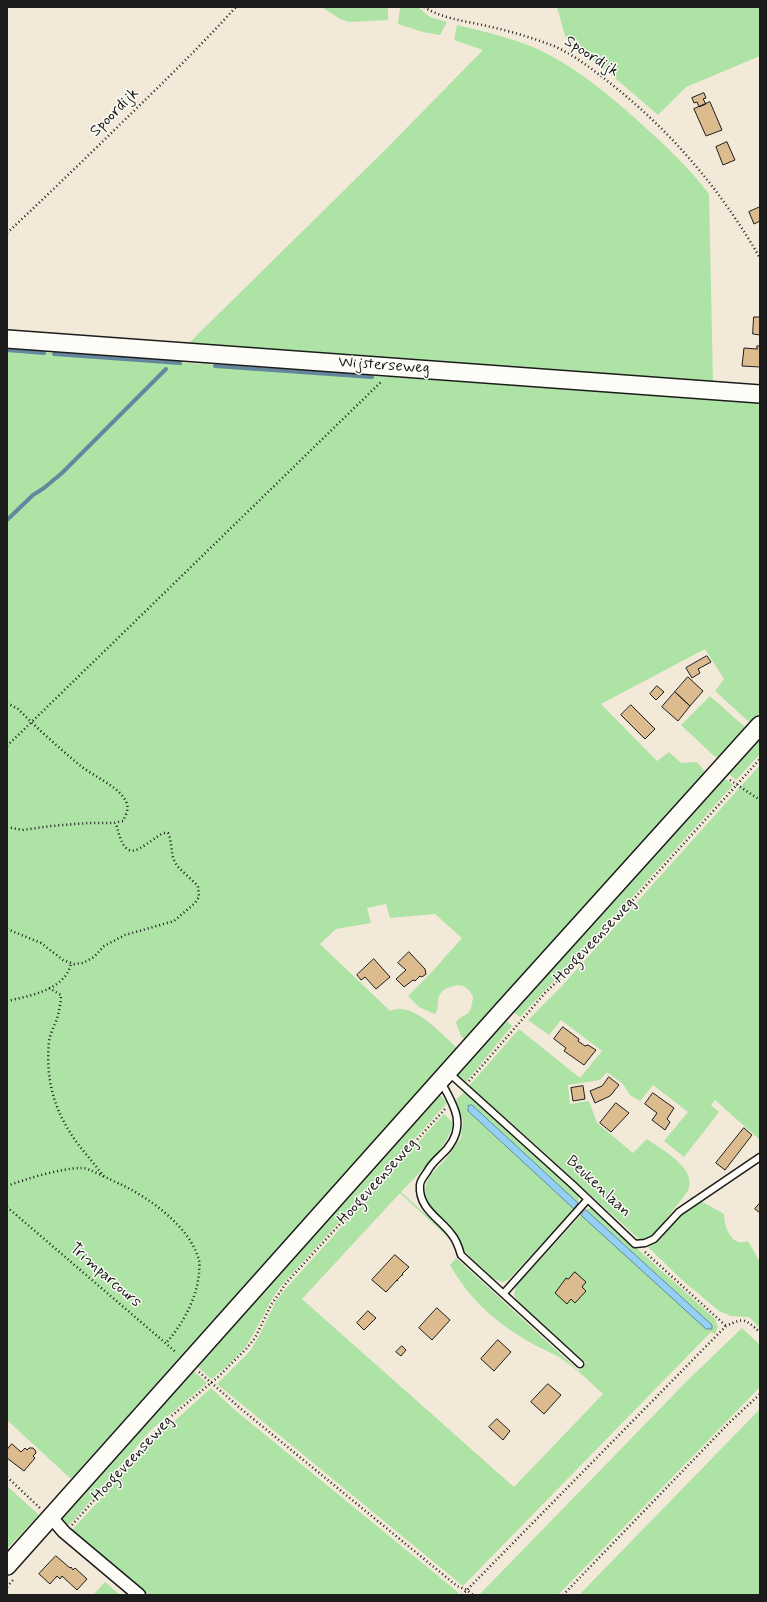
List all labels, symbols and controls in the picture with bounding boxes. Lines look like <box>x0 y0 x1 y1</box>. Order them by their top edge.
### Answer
street label: Spoordijk <box>560 32 622 82</box>
street label: Spoordijk <box>87 85 143 141</box>
street label: Wijsterseweg <box>338 353 430 379</box>
street label: Hoogeveenseweg <box>550 894 640 988</box>
street label: Hoogeveenseweg <box>334 1135 422 1229</box>
street label: Beukenlaan <box>562 1152 634 1222</box>
street label: Trimparcours <box>65 1240 145 1312</box>
street label: Hoogeveenseweg <box>88 1412 178 1506</box>

